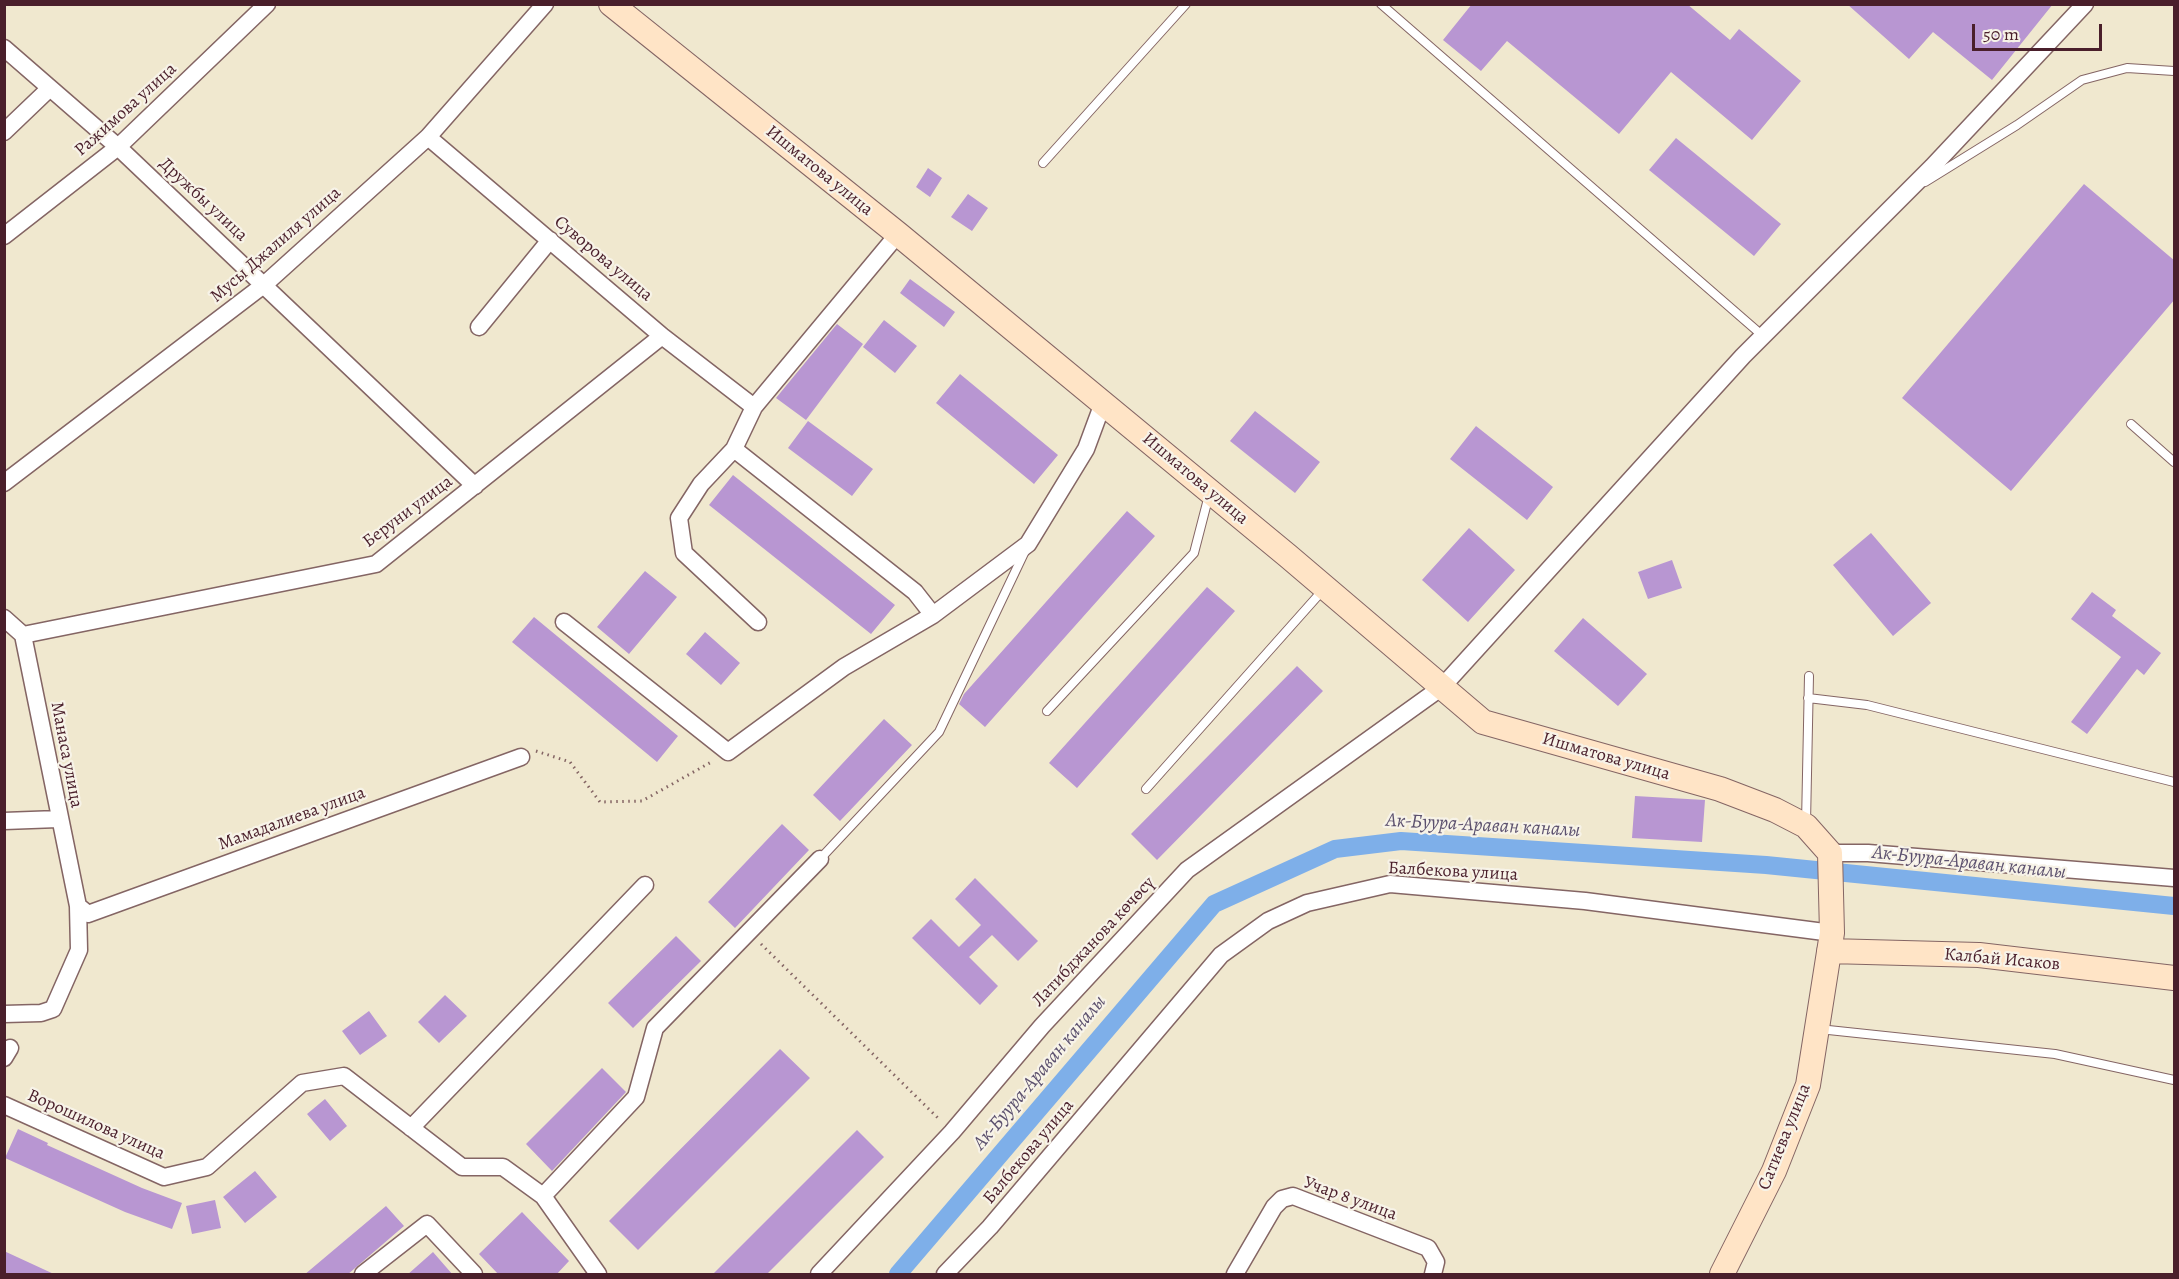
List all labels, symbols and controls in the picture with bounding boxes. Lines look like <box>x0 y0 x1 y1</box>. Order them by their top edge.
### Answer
scale bar <box>1975 12 2106 50</box>
text: 50 m <box>1983 22 2019 46</box>
street label: Ражимова улица <box>71 59 181 161</box>
street label: Ишматова улица <box>761 121 877 221</box>
street label: Дружбы улица <box>154 153 252 247</box>
street label: Мусы Джалиля улица <box>206 182 346 308</box>
street label: Суворова улица <box>549 212 657 306</box>
street label: Ишматова улица <box>1138 428 1252 530</box>
street label: Беруни улица <box>359 471 457 553</box>
street label: Манаса улица <box>45 700 87 810</box>
street label: Ишматова улица <box>1540 728 1672 786</box>
street label: Мамадалиева улица <box>216 782 368 856</box>
water label: Ак-Буура-Араван каналы <box>1385 809 1581 843</box>
water label: Ак-Буура-Араван каналы <box>1871 841 2067 885</box>
street label: Балбекова улица <box>1387 858 1519 886</box>
street label: Латибджанова көчөсү <box>1028 873 1160 1011</box>
street label: Калбай Исаков <box>1943 944 2061 976</box>
water label: Ак-Буура-Араван каналы <box>968 991 1112 1155</box>
street label: Сатиева улица <box>1754 1081 1816 1193</box>
street label: Ворошилова улица <box>24 1085 168 1165</box>
street label: Балбекова улица <box>979 1095 1079 1209</box>
street label: Учар 8 улица <box>1300 1172 1400 1226</box>

